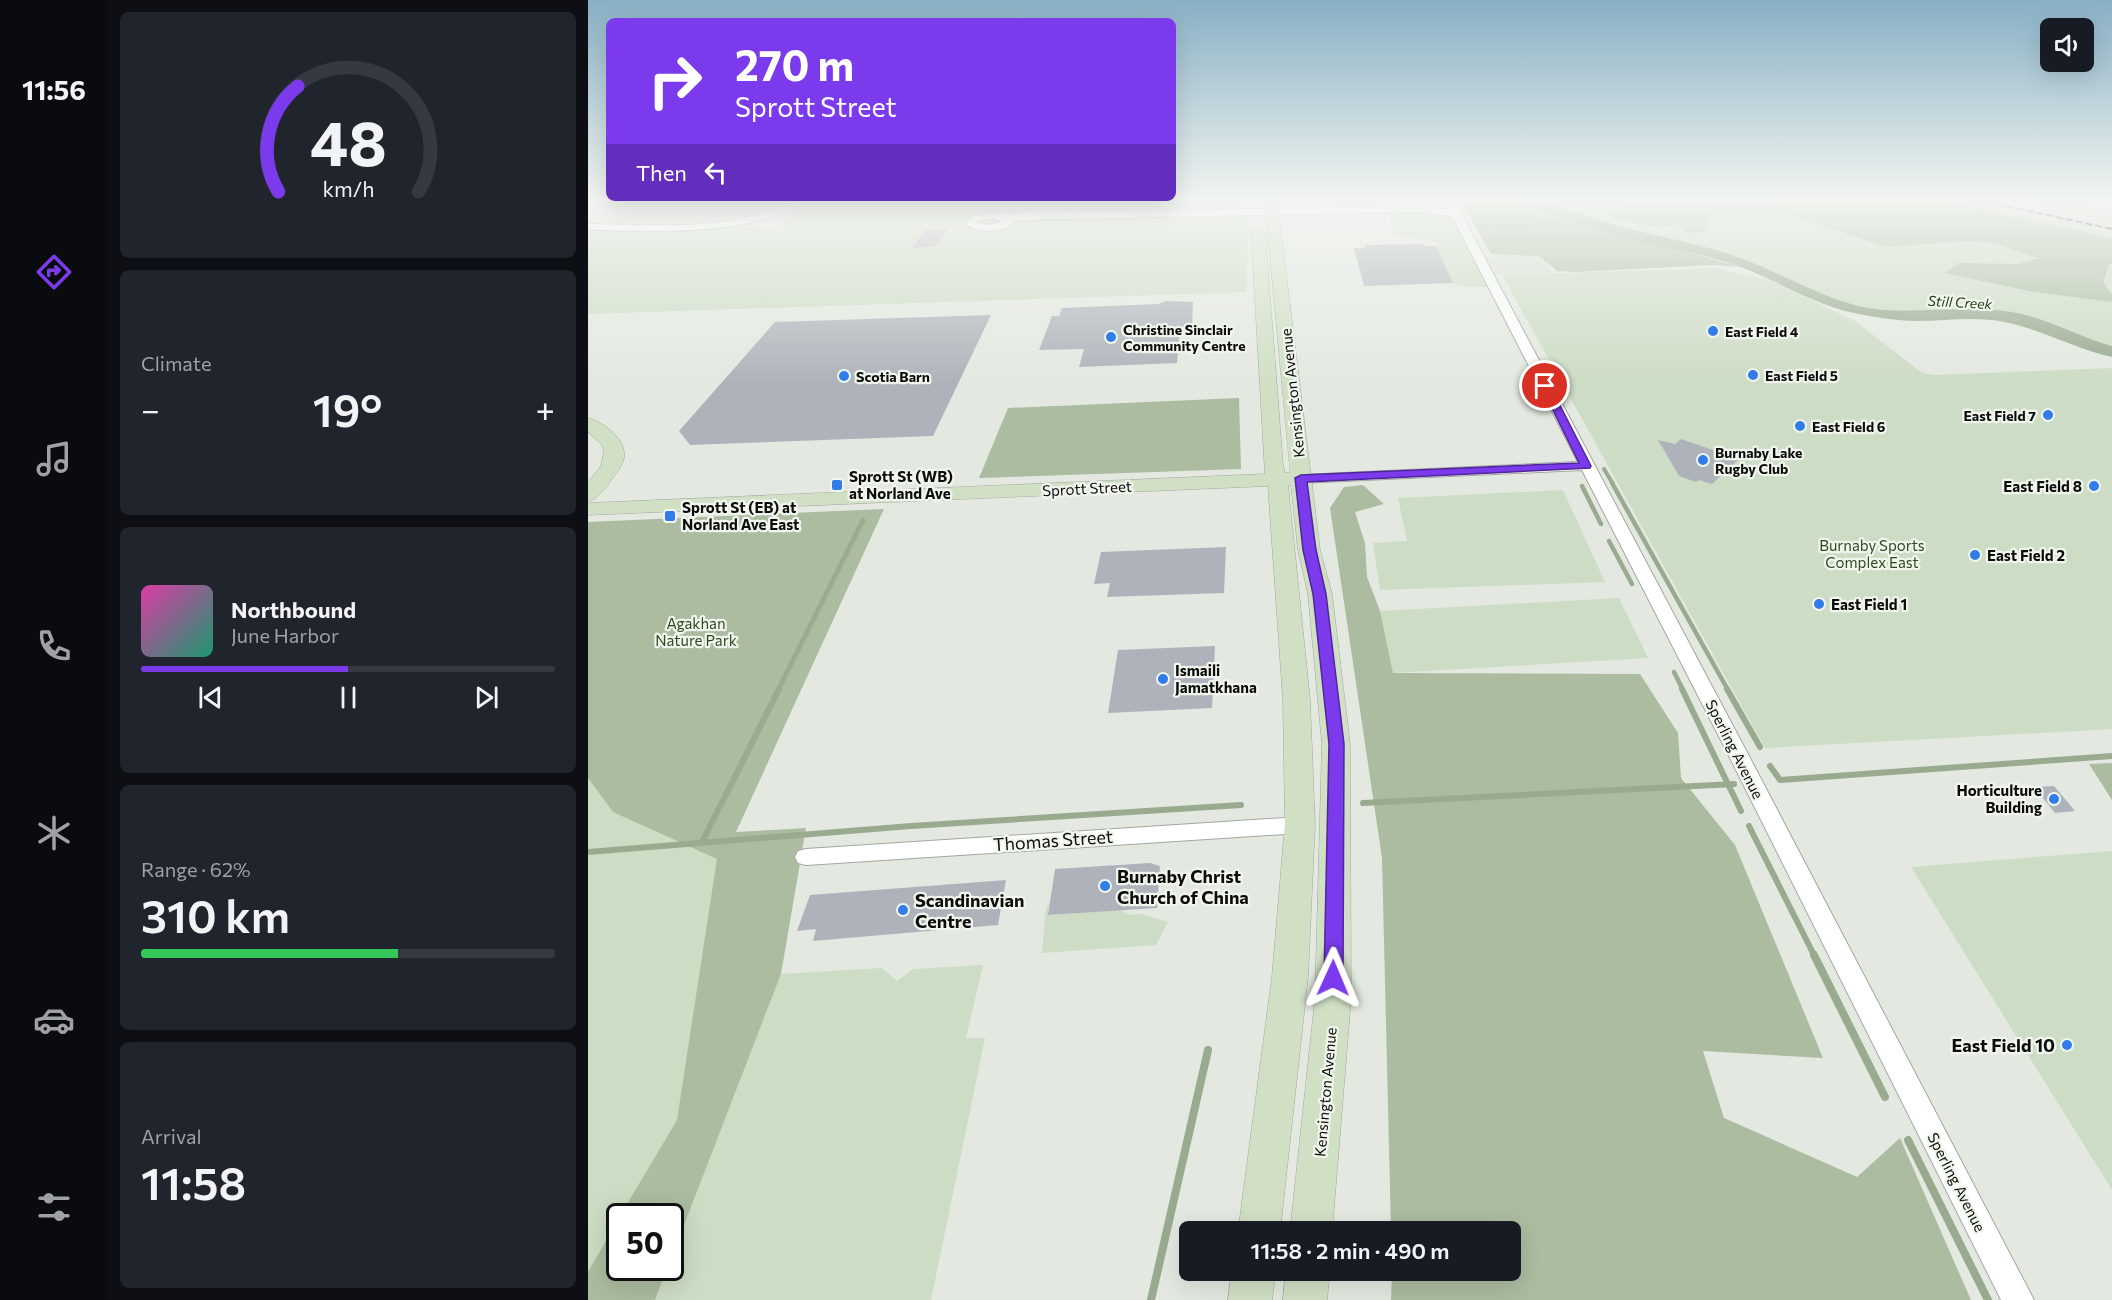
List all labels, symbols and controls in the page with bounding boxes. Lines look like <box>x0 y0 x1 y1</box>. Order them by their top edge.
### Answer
map controls <box>2040 18 2094 72</box>
button: sound <box>2040 18 2094 72</box>
text: 270 m <box>735 38 854 90</box>
icon: right <box>636 42 714 120</box>
text: 11:56 <box>22 73 86 106</box>
text: Sprott Street <box>735 90 897 123</box>
text: 48 <box>310 103 386 179</box>
icon: left <box>699 156 732 189</box>
text: Then <box>636 159 687 186</box>
text: km/h <box>322 175 374 201</box>
icon: directions <box>33 251 75 293</box>
water label: Still Creek <box>1927 292 1993 312</box>
place label: Christine Sinclair Community Centre <box>1123 321 1246 354</box>
place label: East Field 4 <box>1725 323 1799 340</box>
marker: East Field 4 <box>1706 324 1720 338</box>
street label: Kensington Avenue <box>1276 327 1308 459</box>
marker: Christine Sinclair Community Centre <box>1104 330 1118 344</box>
text: Climate <box>141 351 211 375</box>
pin <box>1519 360 1570 411</box>
place label: East Field 5 <box>1765 367 1838 384</box>
place label: Scotia Barn <box>856 368 930 385</box>
marker: East Field 5 <box>1746 368 1760 382</box>
marker: Scotia Barn <box>837 369 851 383</box>
icon: arrive <box>1528 369 1561 402</box>
text: 19° <box>313 381 382 436</box>
text: − <box>141 388 160 429</box>
text: + <box>536 388 555 429</box>
place label: East Field 7 <box>1964 407 2036 424</box>
marker: East Field 7 <box>2041 408 2055 422</box>
place label: East Field 6 <box>1812 418 1886 435</box>
marker: East Field 6 <box>1793 419 1807 433</box>
icon: music <box>33 438 75 480</box>
place label: Burnaby Lake Rugby Club <box>1715 444 1802 477</box>
marker: Burnaby Lake Rugby Club <box>1696 453 1710 467</box>
place label: Sprott St (WB) at Norland Ave <box>849 467 953 502</box>
street label: Sprott Street <box>1042 477 1132 499</box>
place label: East Field 8 <box>2003 477 2082 495</box>
marker: Sprott St (WB) at Norland Ave <box>830 478 844 492</box>
marker: East Field 8 <box>2087 479 2101 493</box>
place label: Sprott St (EB) at Norland Ave East <box>682 498 799 533</box>
marker: Sprott St (EB) at Norland Ave East <box>663 509 677 523</box>
park label: Burnaby Sports Complex East <box>1819 536 1925 571</box>
place label: East Field 2 <box>1987 546 2065 564</box>
marker: East Field 2 <box>1968 548 1982 562</box>
place label: East Field 1 <box>1831 595 1907 613</box>
text: Northbound <box>231 596 356 623</box>
marker: East Field 1 <box>1812 597 1826 611</box>
park label: Agakhan Nature Park <box>655 614 737 649</box>
text: June Harbor <box>231 623 339 647</box>
icon: phone <box>33 625 75 667</box>
place label: Ismaili Jamatkhana <box>1175 661 1257 696</box>
marker: Ismaili Jamatkhana <box>1156 672 1170 686</box>
icon: previous <box>194 681 227 714</box>
icon: pause <box>332 681 365 714</box>
icon: next <box>470 681 503 714</box>
street label: Sperling Avenue <box>1702 696 1768 802</box>
place label: Horticulture Building <box>1956 781 2042 816</box>
marker: Horticulture Building <box>2047 792 2061 806</box>
icon: climate <box>33 812 75 854</box>
street label: Thomas Street <box>992 825 1114 855</box>
text: Range · 62% <box>141 857 251 881</box>
place label: Burnaby Christ Church of China <box>1117 865 1249 908</box>
marker: Burnaby Christ Church of China <box>1098 879 1112 893</box>
text: 310 km <box>141 887 290 942</box>
place label: Scandinavian Centre <box>915 889 1024 932</box>
marker: Scandinavian Centre <box>896 903 910 917</box>
position arrow <box>1301 946 1365 1010</box>
icon: car <box>33 999 75 1041</box>
street label: Kensington Avenue <box>1310 1026 1340 1157</box>
place label: East Field 10 <box>1952 1034 2055 1056</box>
marker: East Field 10 <box>2060 1038 2074 1052</box>
text: Arrival <box>141 1124 202 1148</box>
street label: Sperling Avenue <box>1924 1129 1990 1235</box>
text: 11:58 <box>141 1154 246 1209</box>
icon: filters <box>33 1186 75 1228</box>
speed limit sign: 50 <box>606 1203 684 1281</box>
text: 11:58 · 2 min · 490 m <box>1251 1237 1449 1264</box>

